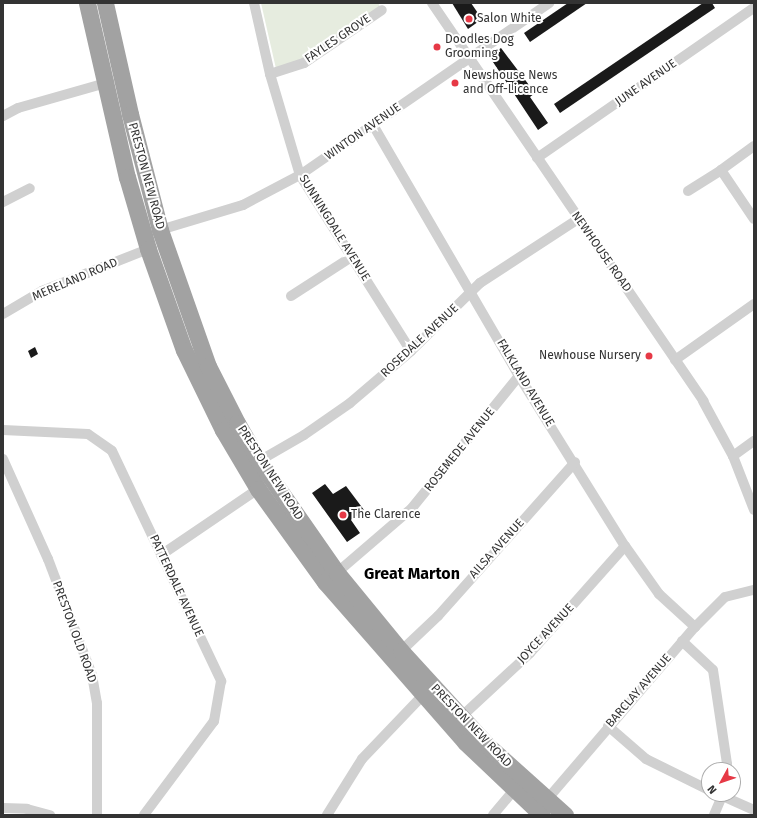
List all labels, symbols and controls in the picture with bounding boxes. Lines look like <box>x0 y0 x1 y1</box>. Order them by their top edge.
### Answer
street label: FAYLES GROVE <box>302 12 374 66</box>
place label: Salon White <box>477 12 542 26</box>
marker: Salon White <box>464 14 474 24</box>
place label: Doodles Dog Grooming <box>445 33 514 61</box>
marker: Doodles Dog Grooming <box>432 42 442 52</box>
street label: JUNE AVENUE <box>612 57 680 109</box>
place label: Newshouse News and Off-Licence <box>463 69 557 97</box>
marker: Newshouse News and Off-Licence <box>450 78 460 88</box>
street label: WINTON AVENUE <box>322 100 404 164</box>
street label: PRESTON NEW ROAD <box>125 121 167 231</box>
street label: SUNNINGDALE AVENUE <box>295 172 373 284</box>
street label: NEWHOUSE ROAD <box>568 209 634 295</box>
street label: MERELAND ROAD <box>30 256 120 304</box>
street label: ROSEDALE AVENUE <box>378 301 462 381</box>
street label: FALKLAND AVENUE <box>493 337 557 429</box>
place label: Newhouse Nursery <box>539 349 641 363</box>
marker: Newhouse Nursery <box>644 351 654 361</box>
street label: ROSEMEDE AVENUE <box>422 405 498 495</box>
street label: PRESTON NEW ROAD <box>234 423 306 523</box>
place label: The Clarence <box>351 508 420 522</box>
marker: The Clarence <box>338 510 348 520</box>
street label: AILSA AVENUE <box>467 516 527 582</box>
street label: PATTERDALE AVENUE <box>146 533 206 639</box>
district label: Great Marton <box>364 564 460 584</box>
street label: PRESTON OLD ROAD <box>49 579 99 685</box>
street label: JOYCE AVENUE <box>515 601 577 667</box>
street label: BARCLAY AVENUE <box>603 651 675 731</box>
street label: PRESTON NEW ROAD <box>428 681 514 771</box>
north arrow <box>701 762 741 802</box>
text: N <box>705 782 720 796</box>

